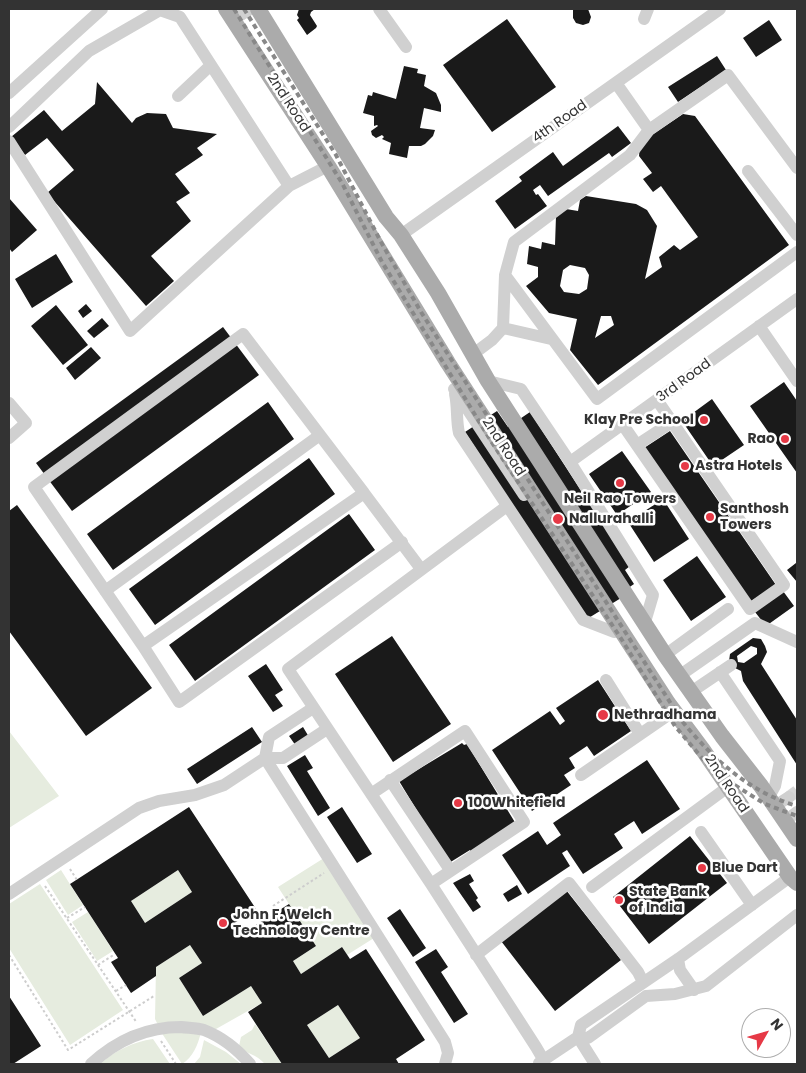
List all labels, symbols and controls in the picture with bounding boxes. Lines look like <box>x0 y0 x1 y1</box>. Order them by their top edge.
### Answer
street label: 2nd Road <box>263 70 313 136</box>
street label: 4th Road <box>529 97 591 147</box>
street label: 3rd Road <box>654 356 714 406</box>
place label: Klay Pre School <box>584 412 694 428</box>
street label: 2nd Road <box>478 414 528 480</box>
marker: Klay Pre School <box>698 414 710 426</box>
place label: Rao <box>747 431 775 447</box>
marker: Rao <box>779 433 791 445</box>
place label: Astra Hotels <box>695 458 783 474</box>
marker: Astra Hotels <box>679 460 691 472</box>
marker: Neil Rao Towers <box>614 477 626 489</box>
place label: Neil Rao Towers <box>564 491 676 507</box>
place label: Santhosh Towers <box>720 501 789 534</box>
place label: Nallurahalli <box>569 511 654 527</box>
marker: Santhosh Towers <box>704 511 716 523</box>
marker: Nallurahalli <box>551 512 565 526</box>
place label: Nethradhama <box>614 707 717 723</box>
marker: Nethradhama <box>596 708 610 722</box>
street label: 2nd Road <box>700 752 752 816</box>
place label: 100Whitefield <box>468 795 566 811</box>
marker: 100Whitefield <box>452 797 464 809</box>
place label: Blue Dart <box>712 860 778 876</box>
marker: Blue Dart <box>696 862 708 874</box>
place label: State Bank of India <box>629 884 707 916</box>
marker: State Bank of India <box>613 894 625 906</box>
place label: John F. Welch Technology Centre <box>233 907 370 940</box>
marker: John F. Welch Technology Centre <box>217 917 229 929</box>
north arrow <box>741 1008 791 1058</box>
text: N <box>766 1014 788 1035</box>

